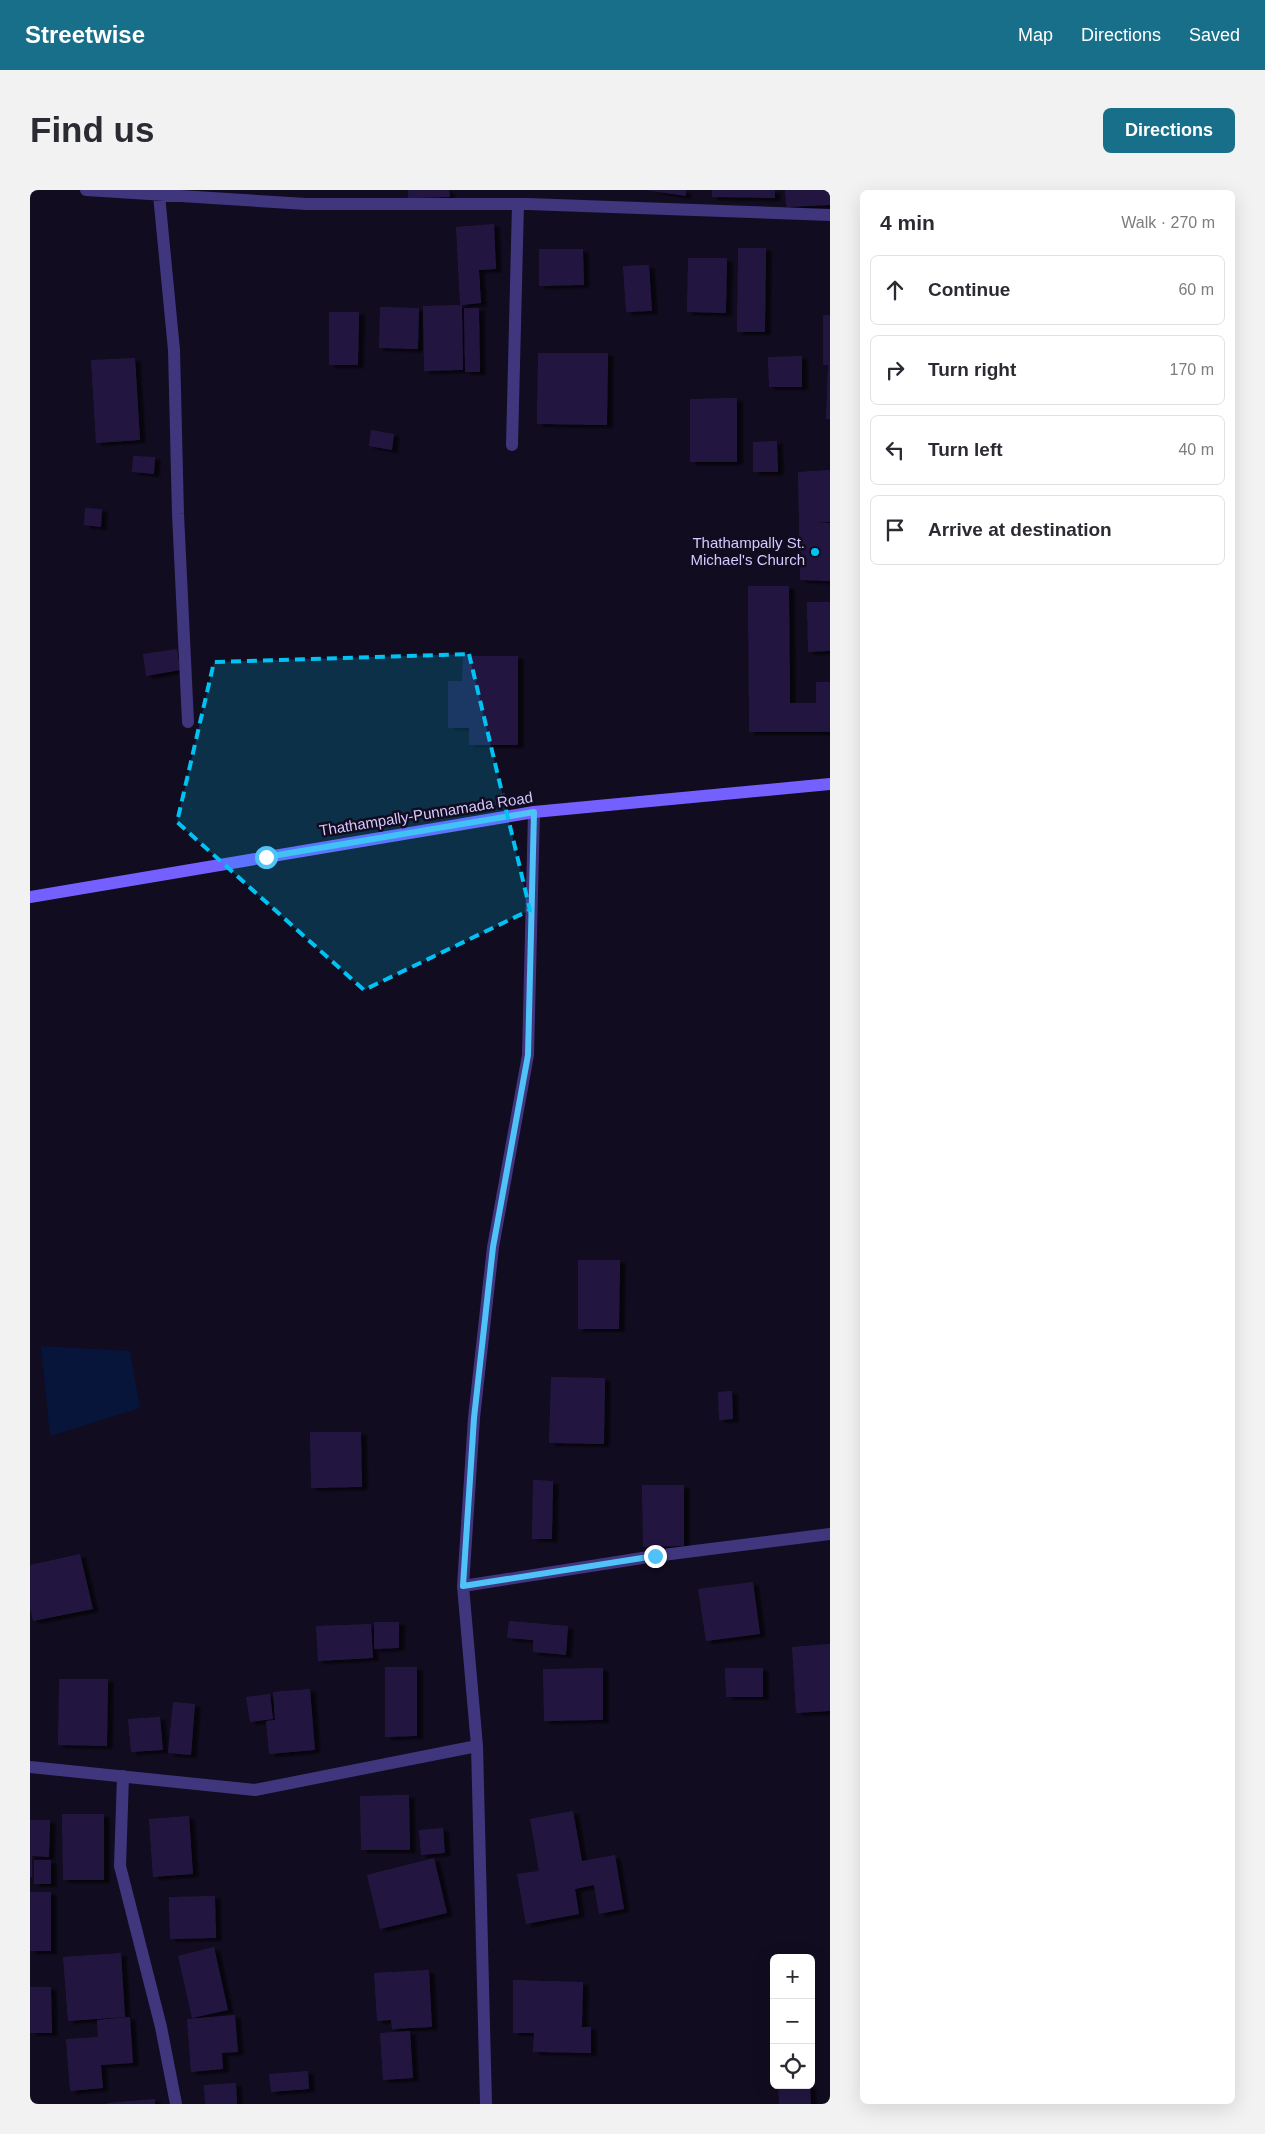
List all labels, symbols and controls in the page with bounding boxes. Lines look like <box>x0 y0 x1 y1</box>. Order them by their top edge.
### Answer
text: Streetwise <box>25 21 145 48</box>
text: Map <box>1018 25 1053 45</box>
text: Directions <box>1081 25 1161 45</box>
text: Saved <box>1189 25 1240 45</box>
button: Directions <box>1103 108 1235 153</box>
text: Find us <box>30 110 154 149</box>
text: 4 min <box>880 211 935 234</box>
text: Walk · 270 m <box>1121 214 1215 231</box>
icon: ahead <box>881 276 909 304</box>
text: Continue <box>928 279 1010 300</box>
text: 60 m <box>1178 281 1214 298</box>
icon: right <box>881 356 909 384</box>
text: Turn right <box>928 359 1016 380</box>
text: 170 m <box>1170 361 1214 378</box>
icon: left <box>881 436 909 464</box>
text: Turn left <box>928 439 1003 460</box>
text: 40 m <box>1178 441 1214 458</box>
icon: arrive <box>881 516 909 544</box>
text: Arrive at destination <box>928 519 1112 540</box>
place label: Thathampally St. Michael's Church <box>690 534 805 568</box>
marker: Thathampally St. Michael's Church <box>809 546 821 558</box>
street label: Thathampally-Punnamada Road <box>318 788 534 839</box>
route start <box>255 846 278 869</box>
route end <box>644 1545 667 1568</box>
map controls <box>770 1954 815 2089</box>
button: + <box>770 1954 815 1999</box>
button: − <box>770 1999 815 2044</box>
button: locate <box>770 2044 815 2089</box>

